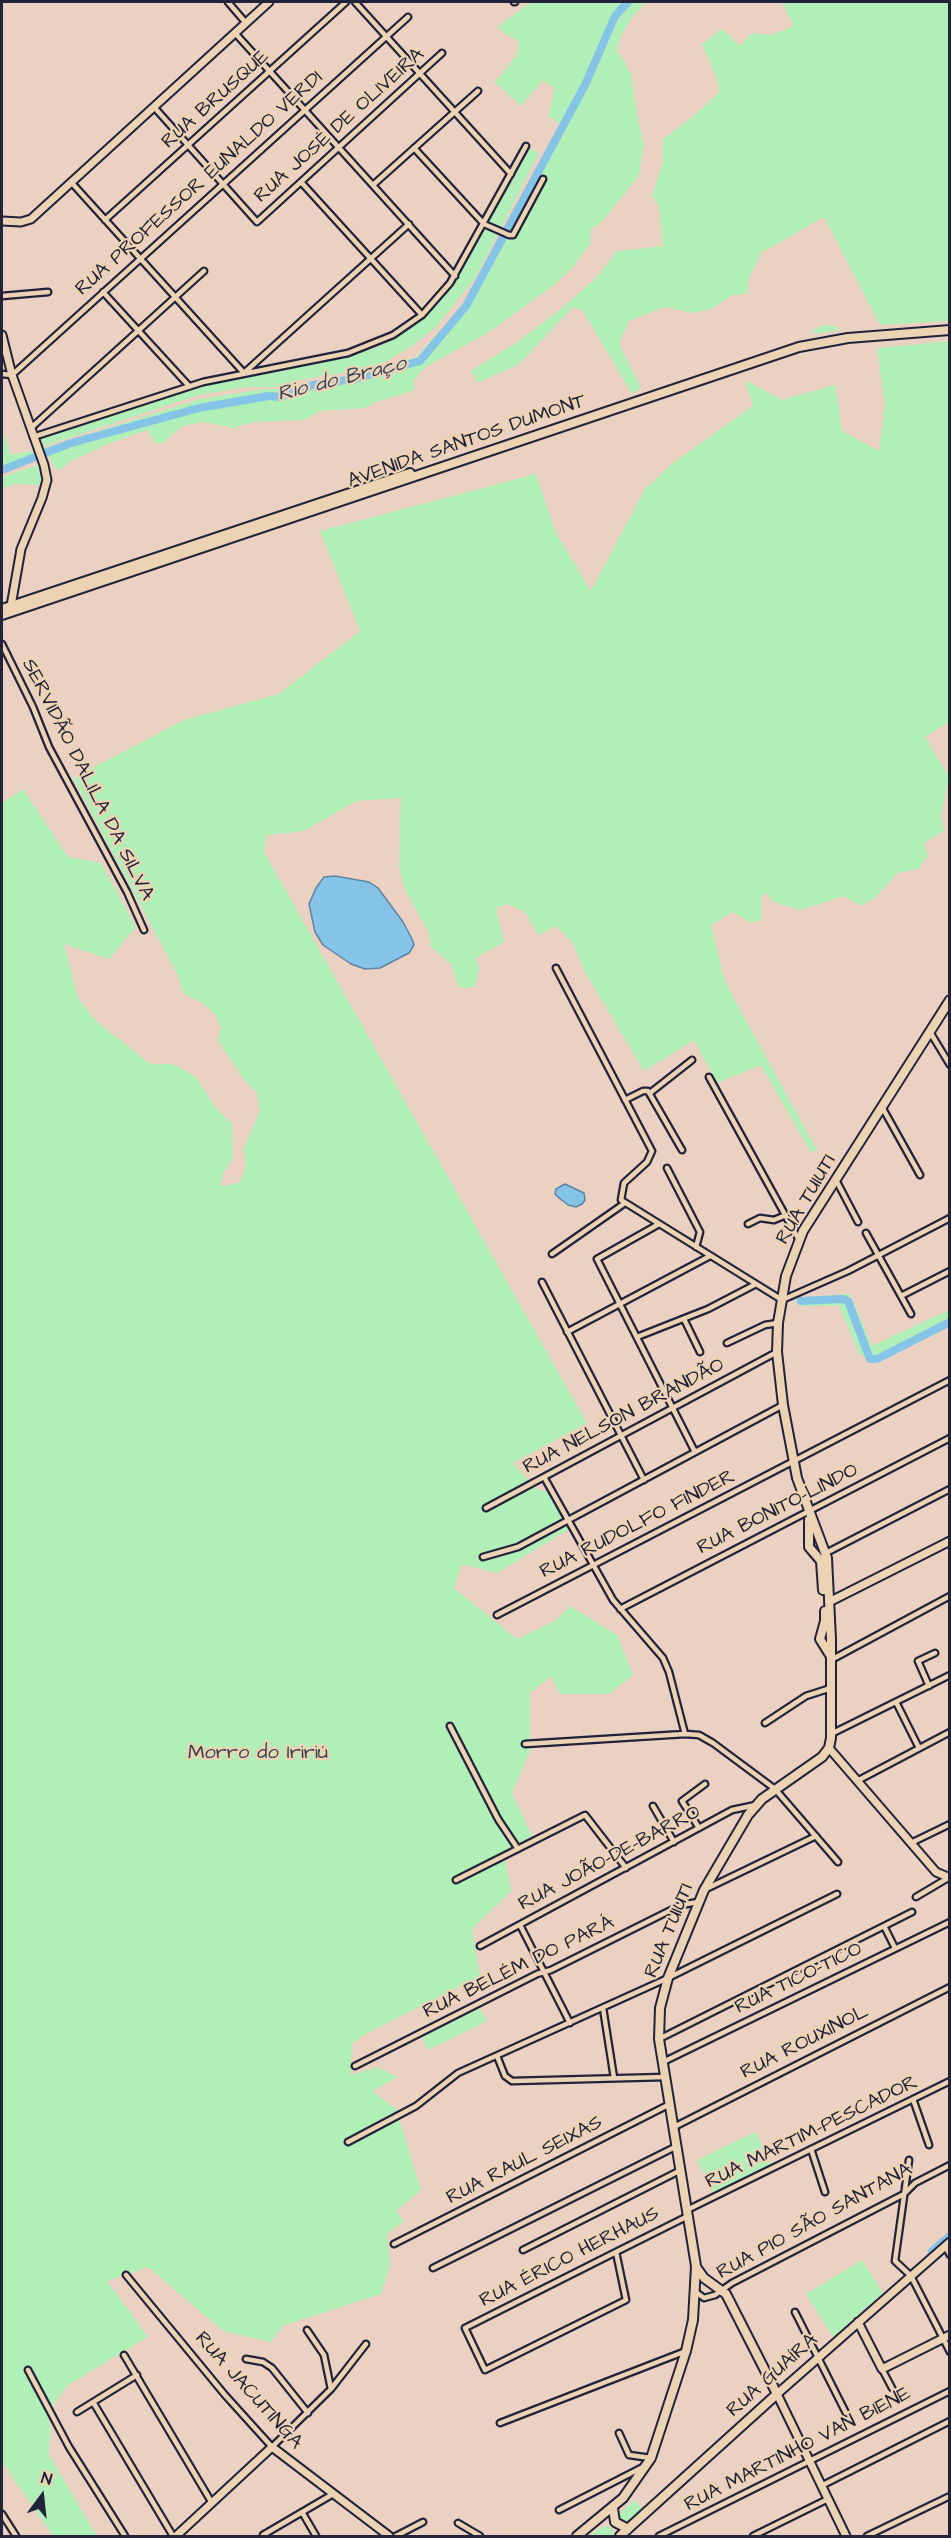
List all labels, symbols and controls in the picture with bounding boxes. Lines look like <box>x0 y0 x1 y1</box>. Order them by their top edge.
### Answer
street label: RUA JOSÉ DE OLIVEIRA <box>250 43 430 209</box>
street label: RUA BRUSQUE <box>157 46 275 154</box>
street label: RUA PROFESSOR EUNALDO VERDI <box>71 66 329 302</box>
water label: Rio do Braço <box>275 352 409 408</box>
street label: AVENIDA SANTOS DUMONT <box>345 390 589 494</box>
street label: SERVIDÃO DALILA DA SILVA <box>15 655 159 905</box>
street label: RUA TUIUTI <box>772 1151 842 1249</box>
street label: RUA NELSON BRANDÃO <box>519 1354 729 1480</box>
street label: RUA BONITO-LINDO <box>694 1459 862 1561</box>
street label: RUA RUDOLFO FINDER <box>536 1465 740 1585</box>
park label: Morro do Iririú <box>188 1742 328 1766</box>
street label: RUA JOÃO-DE-BARRO <box>515 1801 705 1917</box>
street label: RUA TUIUTI <box>640 1880 700 1982</box>
street label: RUA BELÉM DO PARÁ <box>420 1911 618 2025</box>
street label: RUA TICO-TICO <box>731 1938 867 2020</box>
street label: RUA ROUXINOL <box>737 2001 873 2085</box>
street label: RUA MARTIM-PESCADOR <box>702 2071 922 2195</box>
street label: RUA RAUL SEIXAS <box>443 2111 607 2211</box>
street label: RUA PIO SÃO SANTANA <box>713 2158 917 2286</box>
street label: RUA ÉRICO HERHAUS <box>476 2202 664 2314</box>
street label: RUA JACUTINGA <box>189 2327 307 2455</box>
street label: RUA GUAÍRA <box>723 2329 823 2423</box>
street label: RUA MARTINHO VAN BIENE <box>681 2382 915 2518</box>
north arrow <box>12 2466 72 2526</box>
text: N <box>39 2467 54 2491</box>

